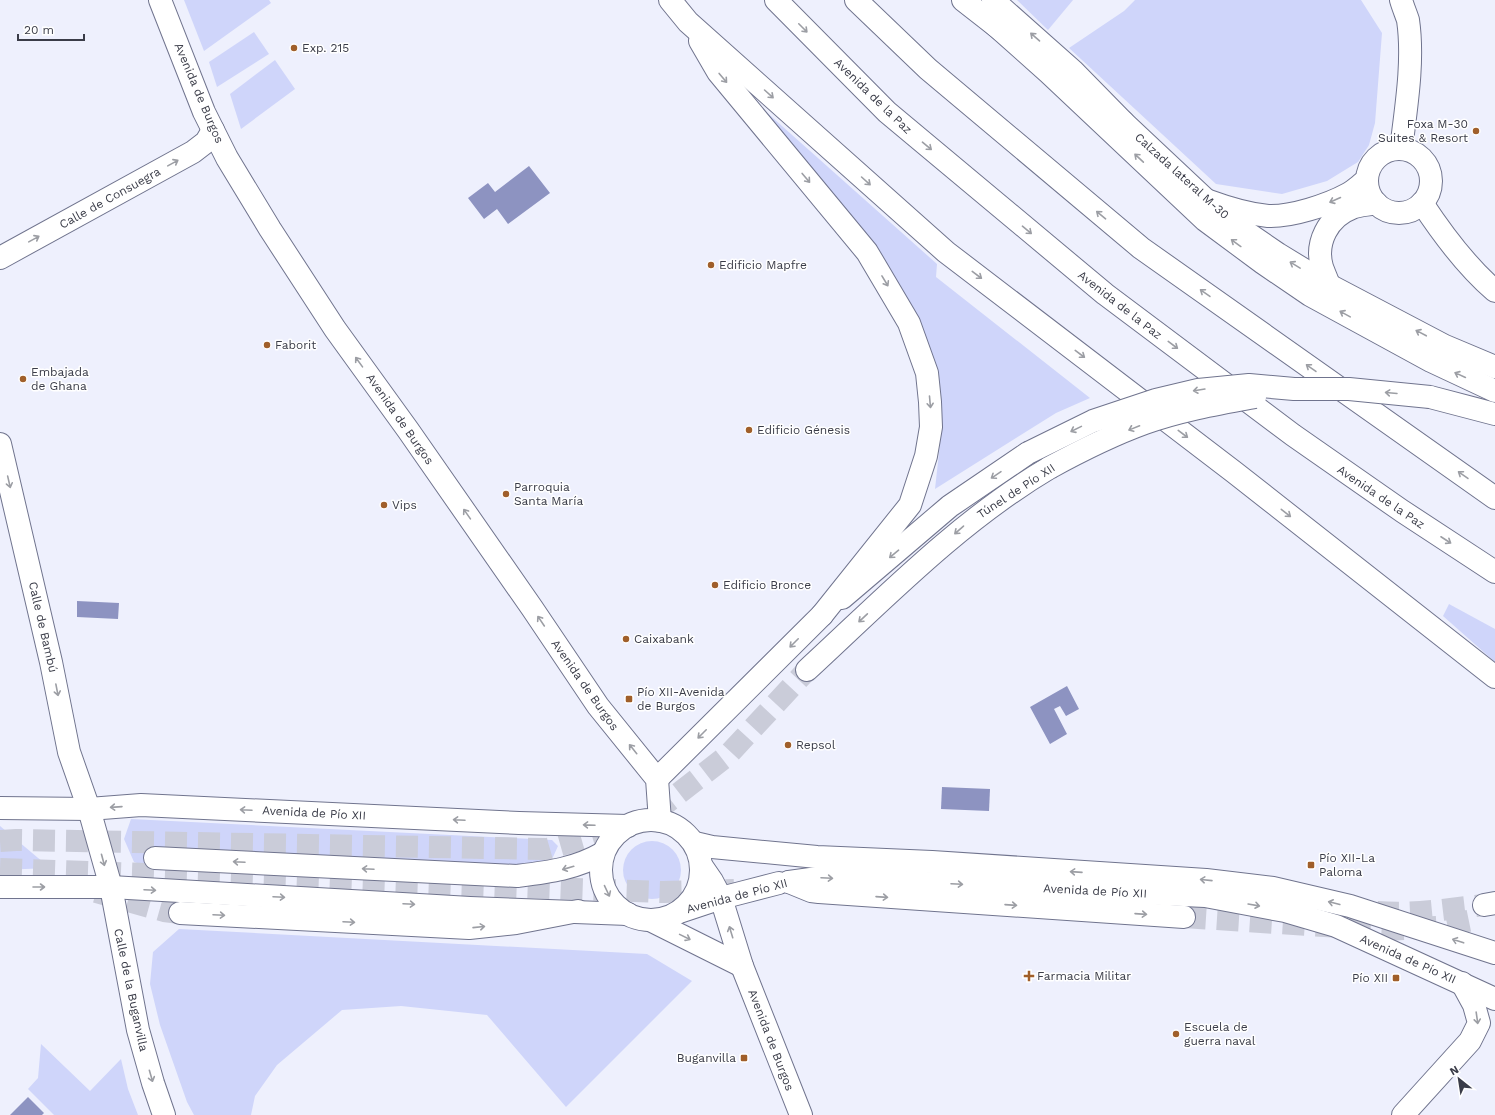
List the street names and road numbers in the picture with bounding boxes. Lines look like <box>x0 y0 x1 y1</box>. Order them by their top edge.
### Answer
street label: Avenida de Burgos <box>172 41 226 145</box>
street label: Avenida de la Paz <box>831 55 915 137</box>
street label: Calzada lateral M-30 <box>1132 130 1232 222</box>
street label: Calle de Consuegra <box>57 164 163 232</box>
street label: Avenida de la Paz <box>1075 268 1165 342</box>
street label: Avenida de Burgos <box>363 371 437 467</box>
street label: Túnel de Pío XII <box>974 461 1058 521</box>
street label: Avenida de la Paz <box>1334 462 1428 532</box>
street label: Calle de Bambú <box>26 580 60 674</box>
street label: Avenida de Burgos <box>548 637 622 733</box>
street label: Avenida de Pío XII <box>262 803 366 823</box>
street label: Avenida de Pío XII <box>685 876 789 916</box>
street label: Avenida de Pío XII <box>1043 881 1147 901</box>
street label: Calle de la Buganvilla <box>111 927 151 1053</box>
street label: Avenida de Pío XII <box>1357 931 1459 987</box>
street label: Avenida de Burgos <box>745 987 797 1093</box>

